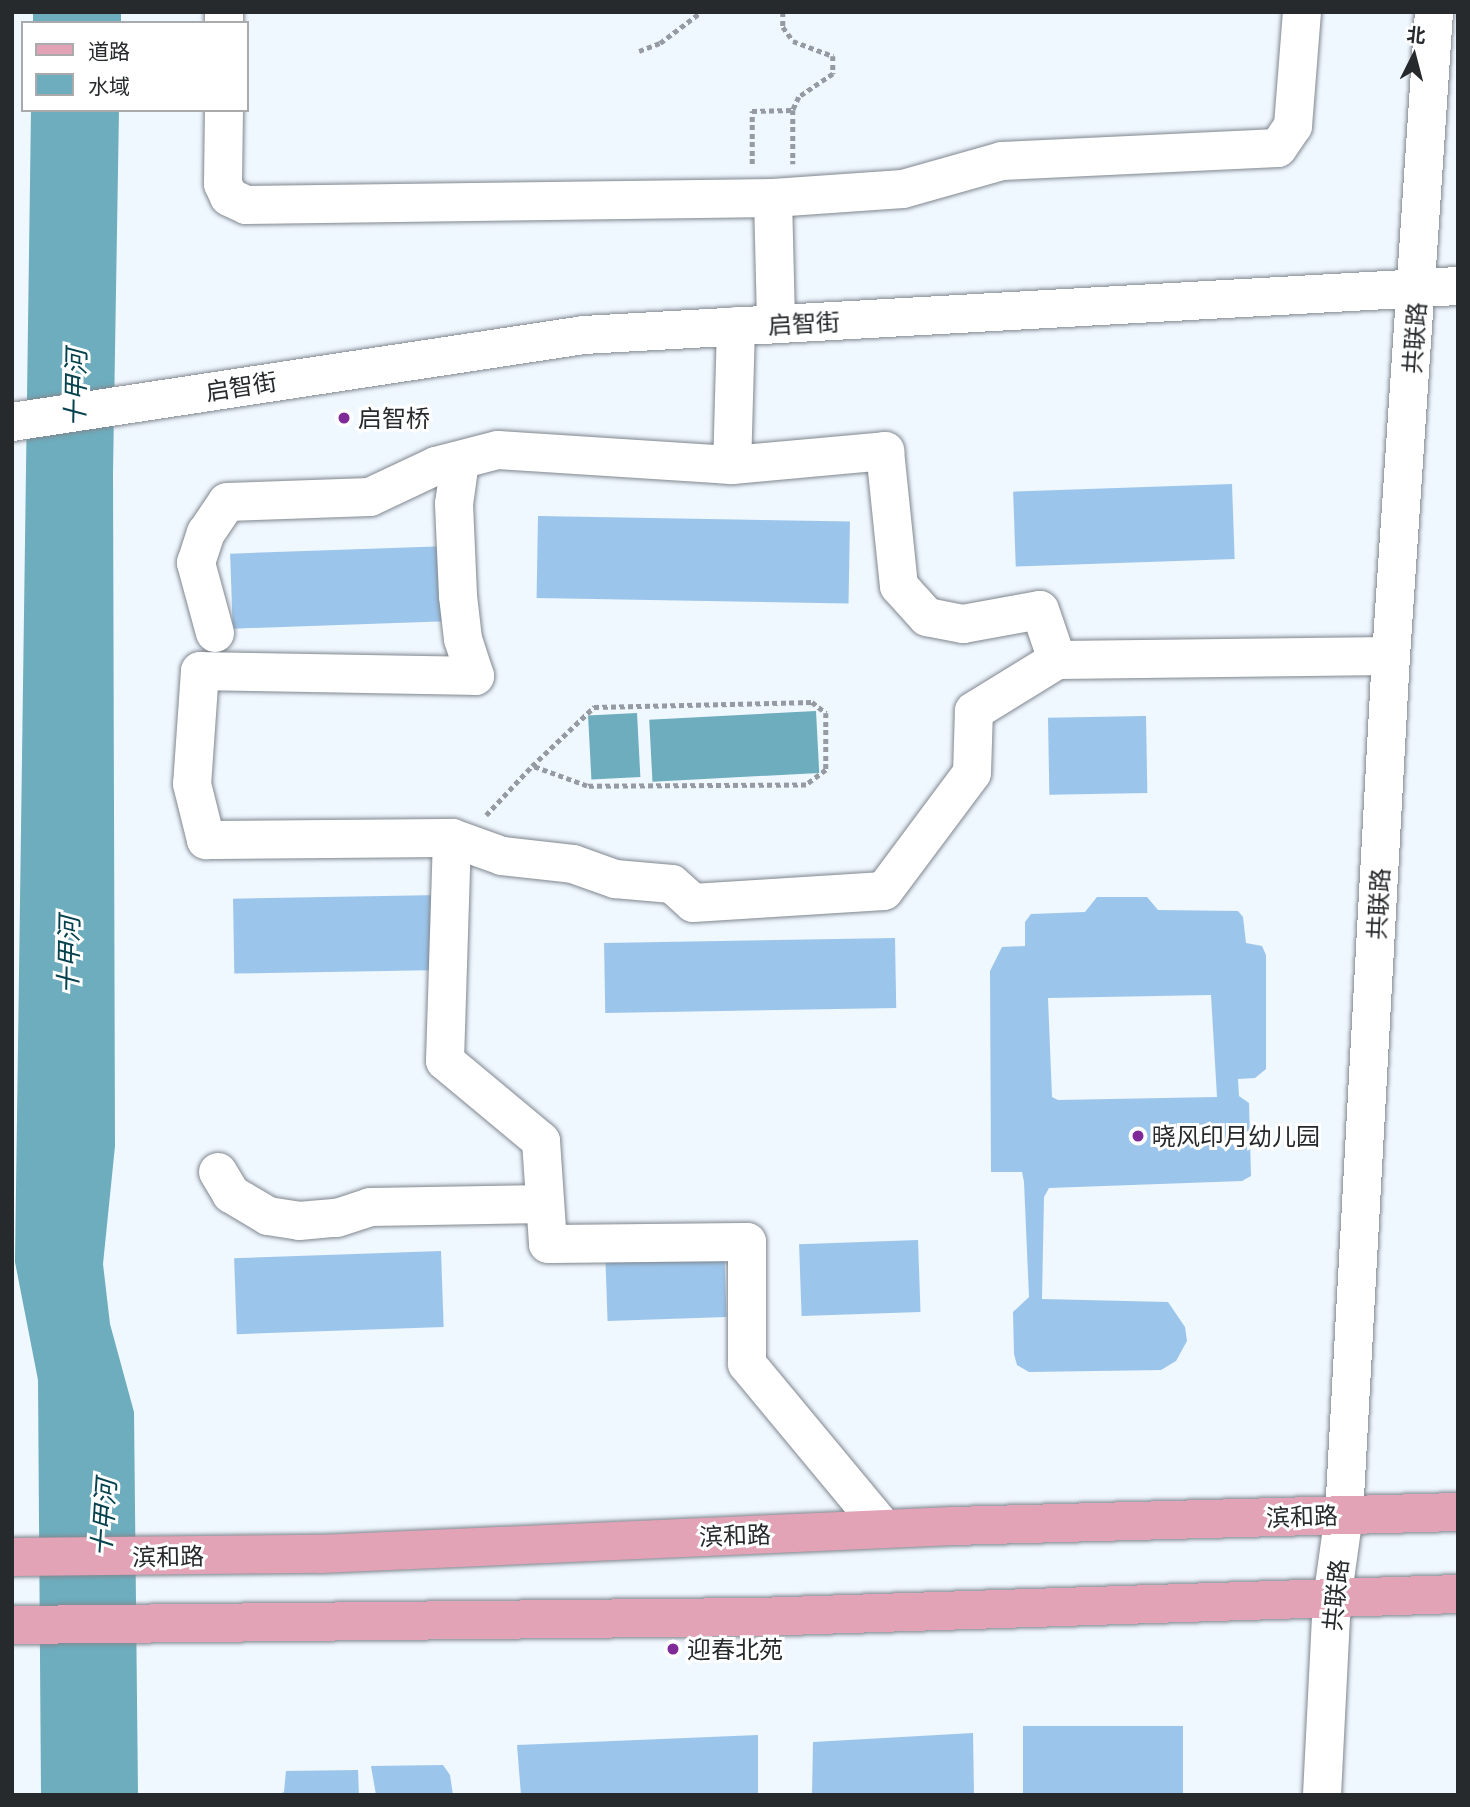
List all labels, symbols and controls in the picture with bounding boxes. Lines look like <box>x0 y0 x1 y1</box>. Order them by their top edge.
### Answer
legend <box>21 21 248 112</box>
north arrow <box>1379 21 1449 91</box>
text: 北 <box>1406 22 1427 47</box>
text: 道路 <box>88 38 130 63</box>
text: 水域 <box>88 73 130 98</box>
street label: 共联路 <box>1397 301 1431 375</box>
street label: 启智街 <box>767 307 841 339</box>
water label: 十甲河 <box>60 349 92 427</box>
street label: 启智街 <box>203 366 279 406</box>
place label: 启智桥 <box>358 404 430 432</box>
marker: 启智桥 <box>336 410 352 426</box>
street label: 共联路 <box>1362 867 1394 941</box>
water label: 十甲河 <box>53 916 85 994</box>
place label: 晓风印月幼儿园 <box>1152 1122 1320 1150</box>
marker: 晓风印月幼儿园 <box>1130 1128 1146 1144</box>
water label: 十甲河 <box>86 1478 122 1558</box>
street label: 滨和路 <box>1266 1500 1338 1532</box>
street label: 滨和路 <box>699 1519 771 1551</box>
street label: 滨和路 <box>132 1541 204 1571</box>
street label: 共联路 <box>1317 1558 1353 1632</box>
place label: 迎春北苑 <box>687 1635 783 1663</box>
marker: 迎春北苑 <box>665 1641 681 1657</box>

